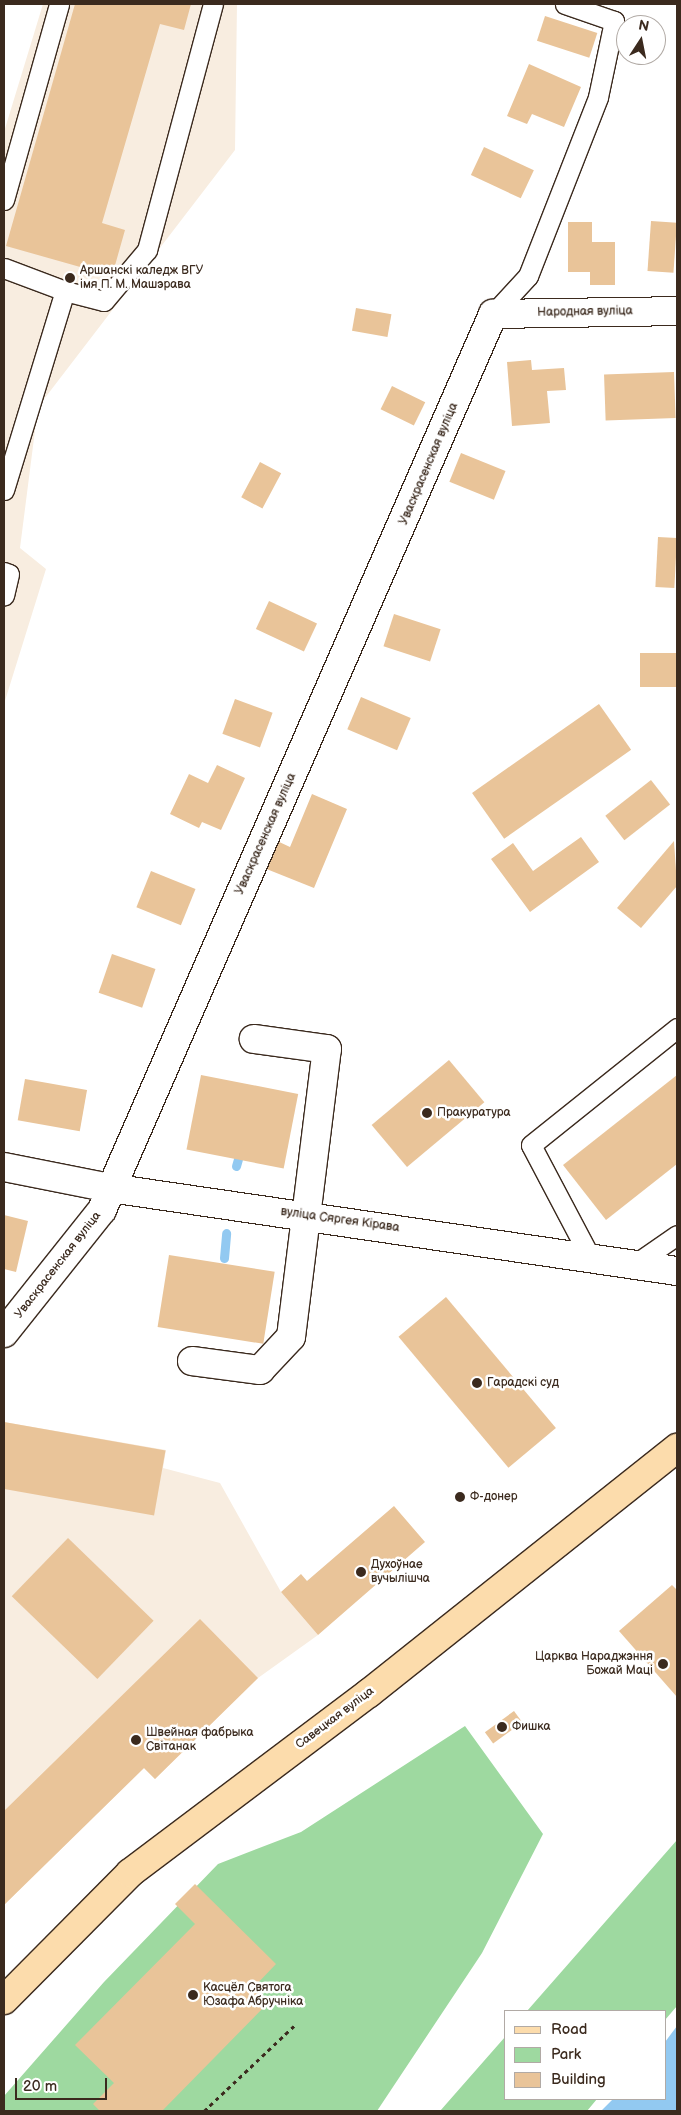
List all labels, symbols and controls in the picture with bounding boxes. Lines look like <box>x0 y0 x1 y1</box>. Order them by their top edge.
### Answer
north arrow <box>616 15 666 65</box>
text: N <box>637 16 651 35</box>
place label: Аршанскі каледж ВГУ імя П. М. Машэрава <box>80 264 203 292</box>
marker: Аршанскі каледж ВГУ імя П. М. Машэрава <box>64 272 76 284</box>
street label: Народная вуліца <box>537 304 633 320</box>
street label: Уваскрасенская вуліца <box>397 401 461 527</box>
street label: Уваскрасенская вуліца <box>233 771 299 897</box>
place label: Пракуратура <box>437 1106 511 1120</box>
marker: Пракуратура <box>421 1107 433 1119</box>
street label: вуліца Сяргея Кірава <box>280 1205 400 1235</box>
street label: Уваскрасенская вуліца <box>12 1209 104 1321</box>
place label: Гарадскі суд <box>487 1376 559 1390</box>
marker: Гарадскі суд <box>471 1377 483 1389</box>
place label: Ф-донер <box>470 1490 517 1504</box>
marker: Ф-донер <box>454 1491 466 1503</box>
place label: Духоўнае вучылішча <box>371 1558 430 1586</box>
marker: Духоўнае вучылішча <box>355 1566 367 1578</box>
place label: Царква Нараджэння Божай Маці <box>535 1650 653 1678</box>
marker: Царква Нараджэння Божай Маці <box>657 1658 669 1670</box>
street label: Савецкая вуліца <box>293 1684 377 1752</box>
place label: Фишка <box>512 1720 551 1734</box>
marker: Фишка <box>496 1721 508 1733</box>
place label: Швейная фабрыка Світанак <box>146 1726 254 1754</box>
marker: Швейная фабрыка Світанак <box>130 1734 142 1746</box>
place label: Касцёл Святога Юзафа Абручніка <box>203 1981 303 2009</box>
marker: Касцёл Святога Юзафа Абручніка <box>187 1989 199 2001</box>
legend <box>503 2010 666 2100</box>
text: Road <box>551 2020 587 2039</box>
text: Park <box>551 2045 581 2064</box>
scale bar <box>18 2068 110 2100</box>
text: Building <box>551 2070 606 2089</box>
text: 20 m <box>23 2077 57 2096</box>

